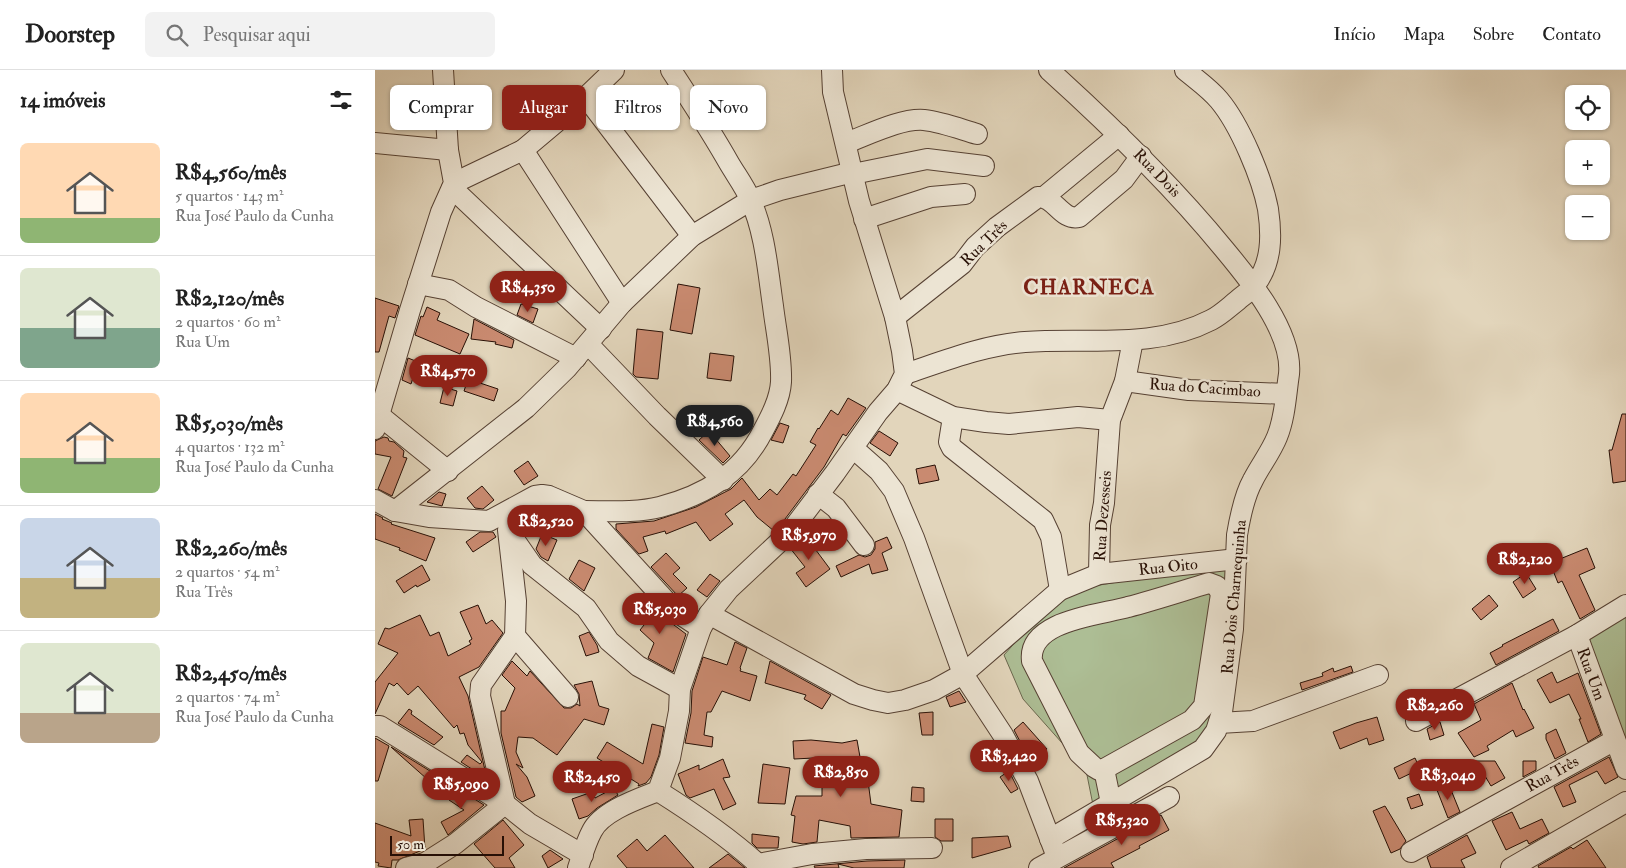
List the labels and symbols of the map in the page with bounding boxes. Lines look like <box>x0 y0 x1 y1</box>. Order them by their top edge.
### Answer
street label: Rua Dois <box>1129 144 1185 202</box>
street label: Rua Três <box>956 216 1012 270</box>
pin: R$4,350 <box>482 270 574 313</box>
district label: CHARNECA <box>1023 274 1155 301</box>
pin: R$4,570 <box>402 354 494 397</box>
street label: Rua do Cacimbao <box>1149 374 1262 402</box>
pin: R$4,560 <box>669 404 761 447</box>
street label: Rua Dezesseis <box>1090 470 1116 562</box>
pin: R$2,520 <box>500 504 592 547</box>
pin: R$5,970 <box>763 518 855 561</box>
street label: Rua Dois Charnequinha <box>1217 519 1251 675</box>
pin: R$2,120 <box>1479 542 1571 585</box>
street label: Rua Oito <box>1137 554 1199 580</box>
pin: R$5,030 <box>614 592 706 635</box>
street label: Rua Um <box>1572 645 1610 704</box>
pin: R$2,260 <box>1389 688 1481 731</box>
pin: R$3,420 <box>963 740 1055 782</box>
street label: Rua Três <box>1522 751 1582 797</box>
pin: R$2,850 <box>795 756 887 798</box>
pin: R$3,040 <box>1402 758 1494 801</box>
pin: R$2,450 <box>546 760 638 803</box>
pin: R$5,090 <box>415 768 507 810</box>
pin: R$5,320 <box>1076 804 1168 846</box>
scale bar <box>390 833 504 856</box>

